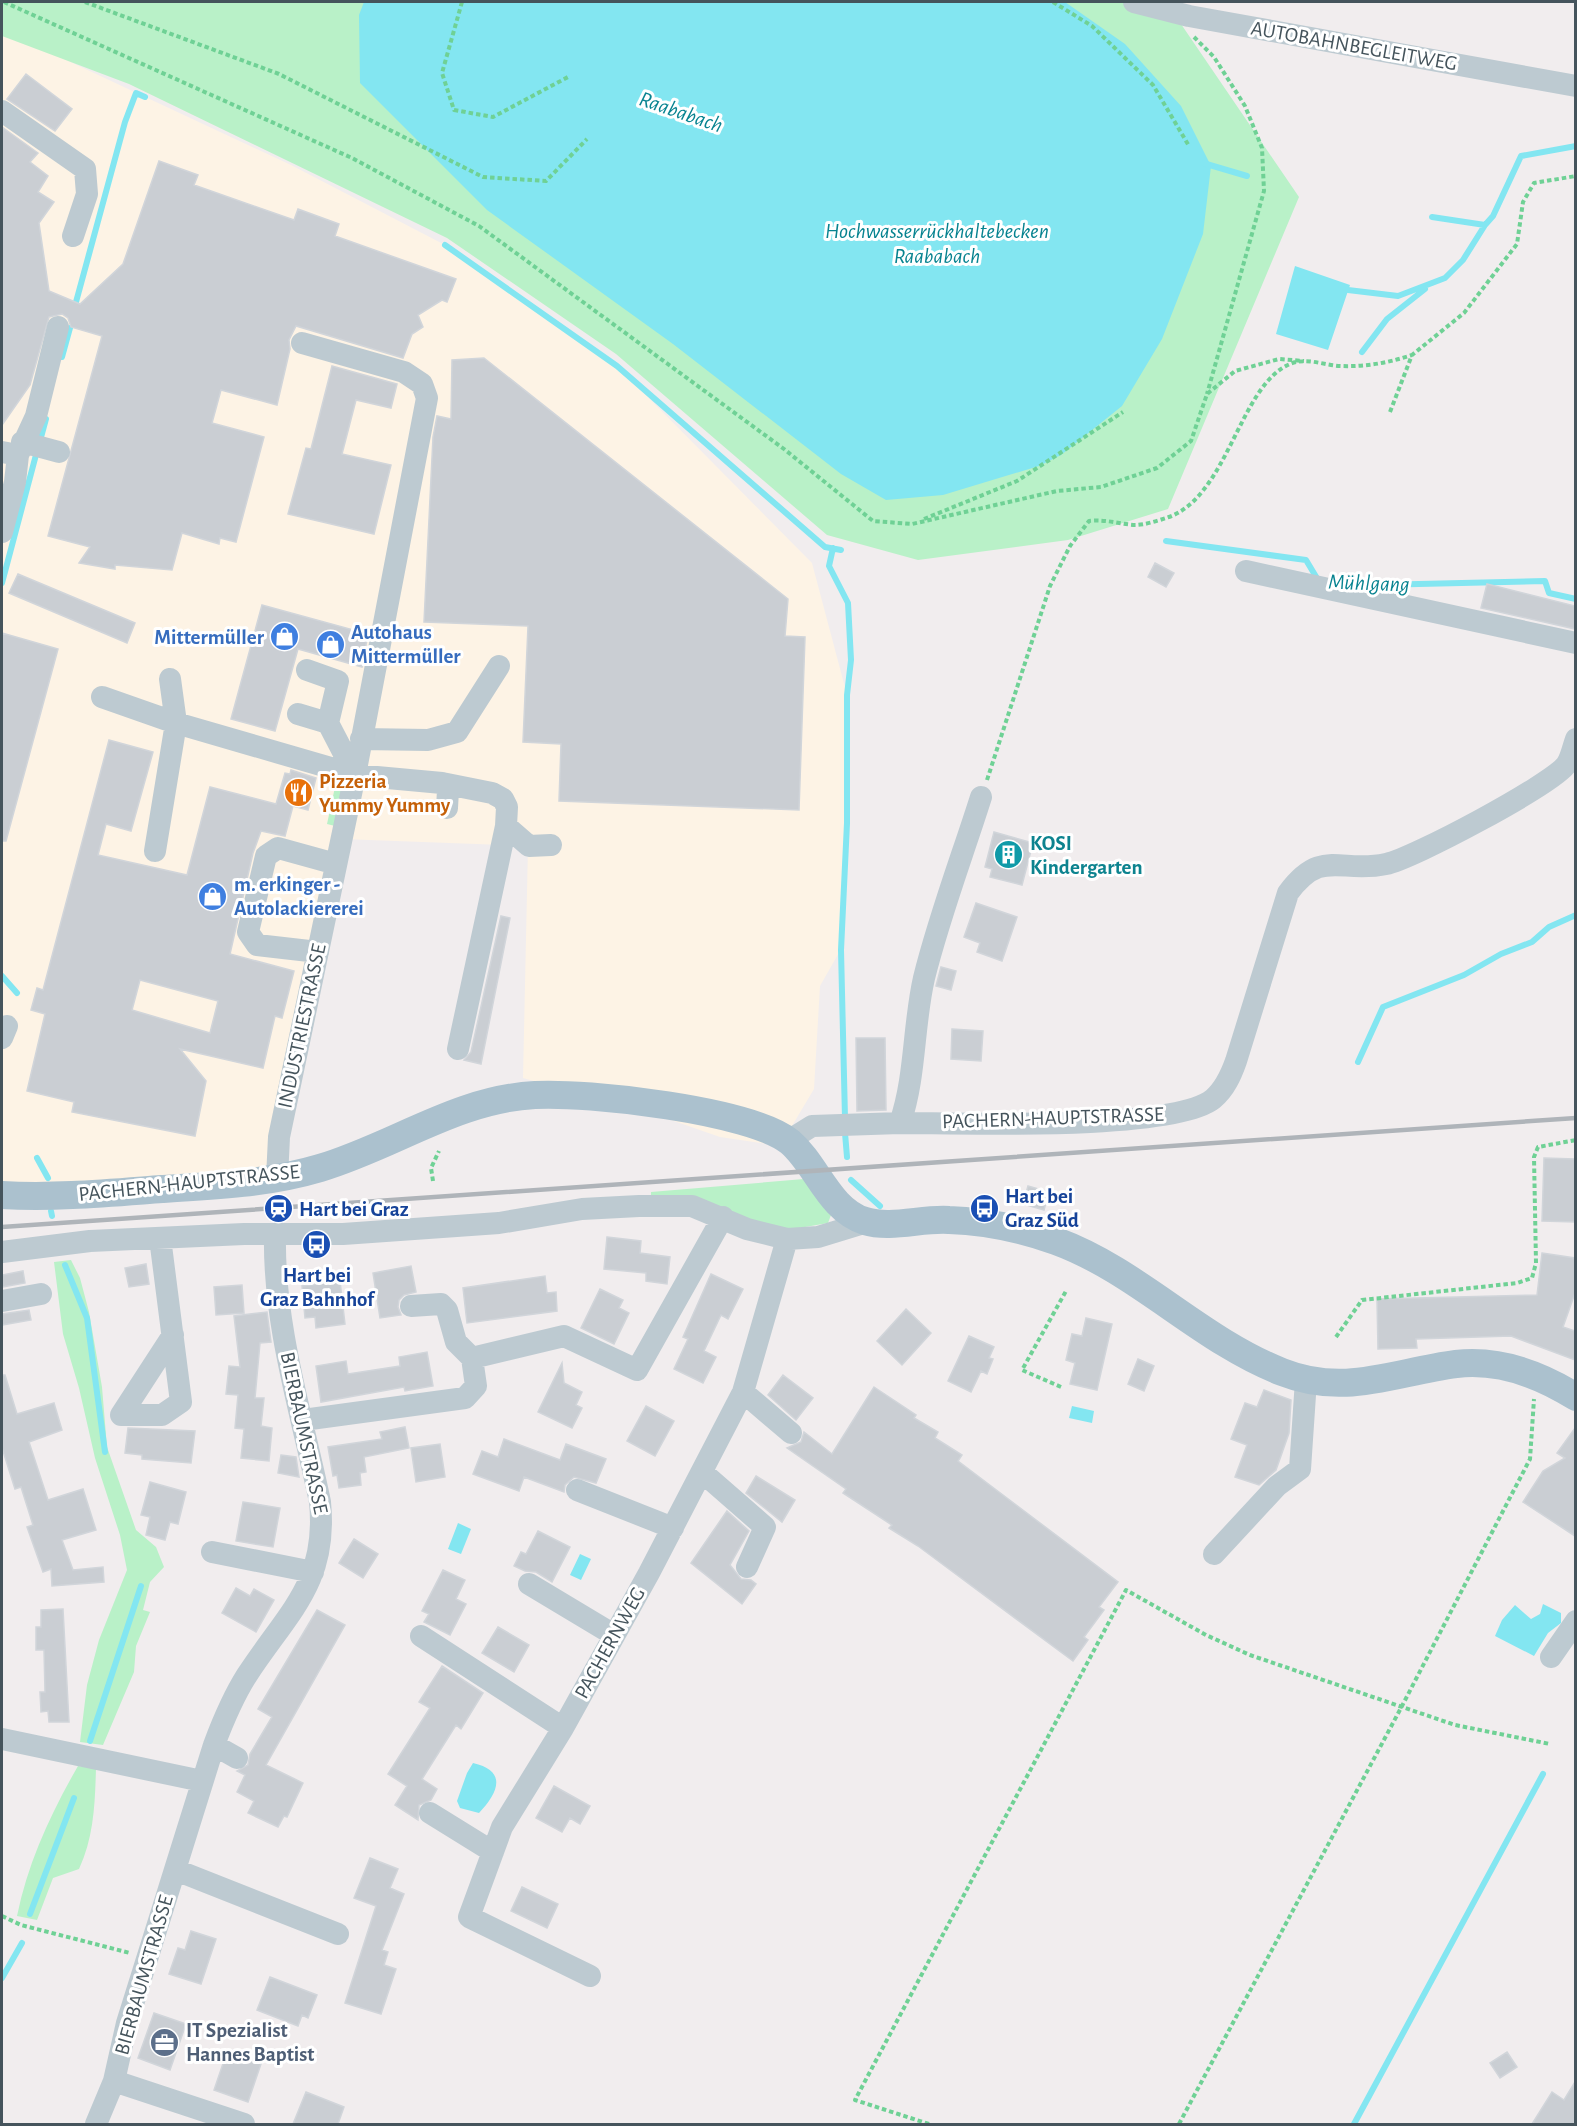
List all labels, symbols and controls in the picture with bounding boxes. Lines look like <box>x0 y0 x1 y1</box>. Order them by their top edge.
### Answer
street label: AUTOBAHNBEGLEITWEG <box>1249 18 1459 74</box>
water label: Raababach <box>636 87 726 137</box>
water label: Hochwasserrückhaltebecken Raababach <box>825 220 1049 267</box>
water label: Mühlgang <box>1328 571 1410 595</box>
shop icon: Mittermüller <box>269 621 301 653</box>
place label: Autohaus Mittermüller <box>351 622 461 667</box>
place label: Mittermüller <box>154 627 265 648</box>
shop icon: Autohaus Mittermüller <box>314 628 346 660</box>
place label: Pizzeria Yummy Yummy <box>319 771 451 816</box>
restaurant icon: Pizzeria Yummy Yummy <box>282 777 314 809</box>
place label: KOSI Kindergarten <box>1030 833 1143 878</box>
building icon: KOSI Kindergarten <box>993 839 1025 871</box>
place label: m. erkinger - Autolackiererei <box>234 874 364 919</box>
shop icon: m. erkinger - Autolackiererei <box>197 880 229 912</box>
street label: INDUSTRIESTRASSE <box>274 942 330 1110</box>
street label: PACHERN-HAUPTSTRASSE <box>942 1104 1164 1132</box>
street label: PACHERN-HAUPTSTRASSE <box>77 1161 301 1205</box>
place label: Hart bei Graz Süd <box>1005 1186 1079 1231</box>
bus stop icon: Hart bei Graz Süd <box>968 1192 1000 1224</box>
station icon: Hart bei Graz <box>262 1193 294 1225</box>
place label: Hart bei Graz <box>299 1199 409 1220</box>
bus stop icon: Hart bei Graz Bahnhof <box>301 1228 333 1260</box>
place label: Hart bei Graz Bahnhof <box>260 1265 376 1310</box>
street label: BIERBAUMSTRASSE <box>277 1350 331 1516</box>
street label: PACHERNWEG <box>571 1584 649 1702</box>
street label: BIERBAUMSTRASSE <box>111 1893 177 2057</box>
place label: IT Spezialist Hannes Baptist <box>186 2020 314 2065</box>
office icon: IT Spezialist Hannes Baptist <box>149 2026 181 2058</box>

